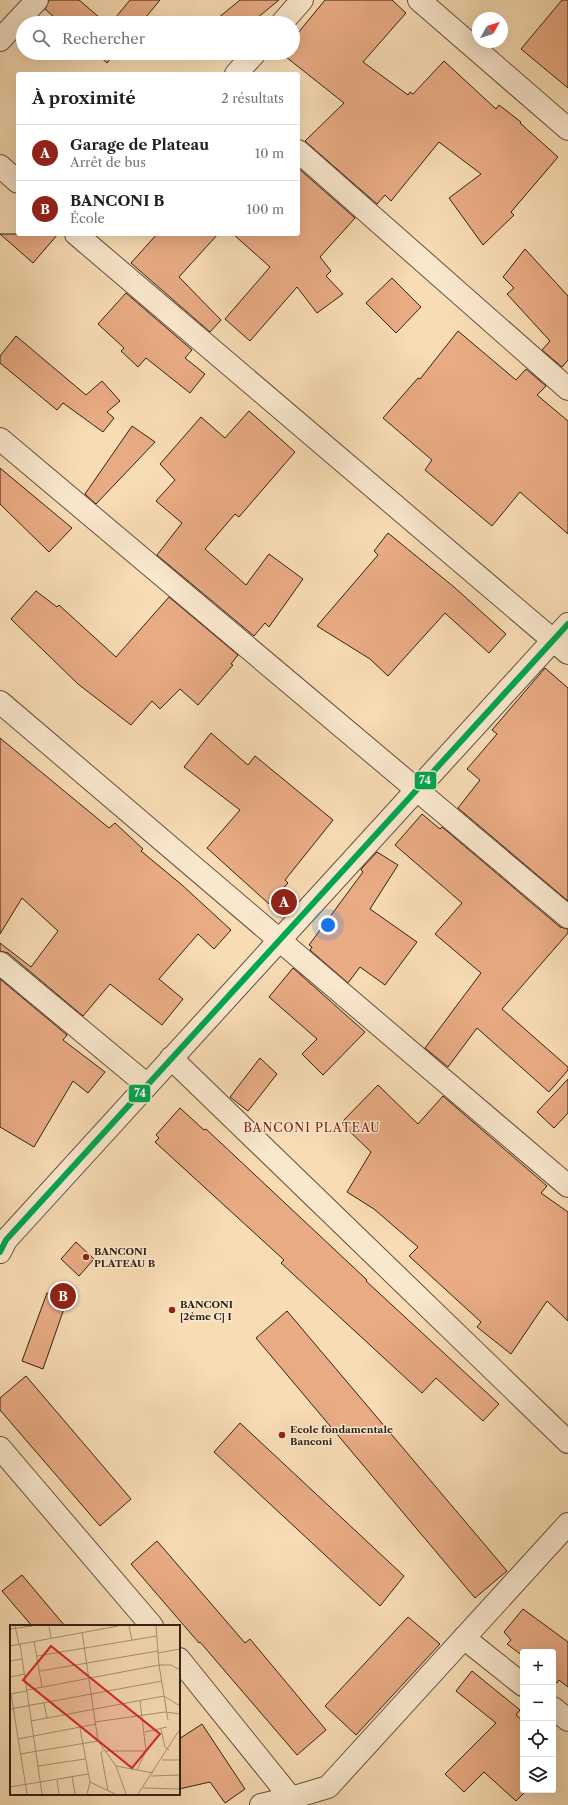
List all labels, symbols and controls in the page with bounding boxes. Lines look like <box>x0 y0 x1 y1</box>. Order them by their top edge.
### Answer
north arrow <box>472 12 508 48</box>
search box <box>16 16 300 60</box>
icon: search <box>30 27 52 49</box>
text: Rechercher <box>62 29 145 48</box>
text: À proximité <box>32 88 136 108</box>
text: 2 résultats <box>221 90 284 106</box>
text: Garage de Plateau <box>70 135 209 154</box>
text: A <box>40 145 50 161</box>
text: 10 m <box>255 145 284 161</box>
text: Arrêt de bus <box>70 154 146 170</box>
text: BANCONI B <box>70 191 164 210</box>
text: B <box>40 201 50 217</box>
text: 100 m <box>246 201 284 217</box>
text: École <box>70 210 105 226</box>
line badge: 74 <box>414 771 437 790</box>
text: 74 <box>419 773 431 787</box>
pin: A <box>271 887 297 917</box>
your location <box>318 915 338 935</box>
line badge: 74 <box>128 1084 151 1103</box>
text: 74 <box>134 1086 146 1100</box>
district label: BANCONI PLATEAU <box>243 1120 381 1135</box>
place label: BANCONI PLATEAU B <box>94 1245 156 1270</box>
marker: BANCONI PLATEAU B <box>81 1252 91 1262</box>
pin: B <box>50 1281 76 1311</box>
place label: BANCONI [2ème C] I <box>180 1298 233 1323</box>
marker: BANCONI [2ème C] I <box>167 1305 177 1315</box>
place label: Ecole fondamentale Banconi <box>290 1423 393 1448</box>
marker: Ecole fondamentale Banconi <box>277 1430 287 1440</box>
inset map <box>10 1625 180 1795</box>
map controls <box>520 1649 556 1793</box>
button: + <box>520 1649 556 1685</box>
button: − <box>520 1685 556 1721</box>
button: locate <box>520 1721 556 1757</box>
button: layers <box>520 1757 556 1793</box>

